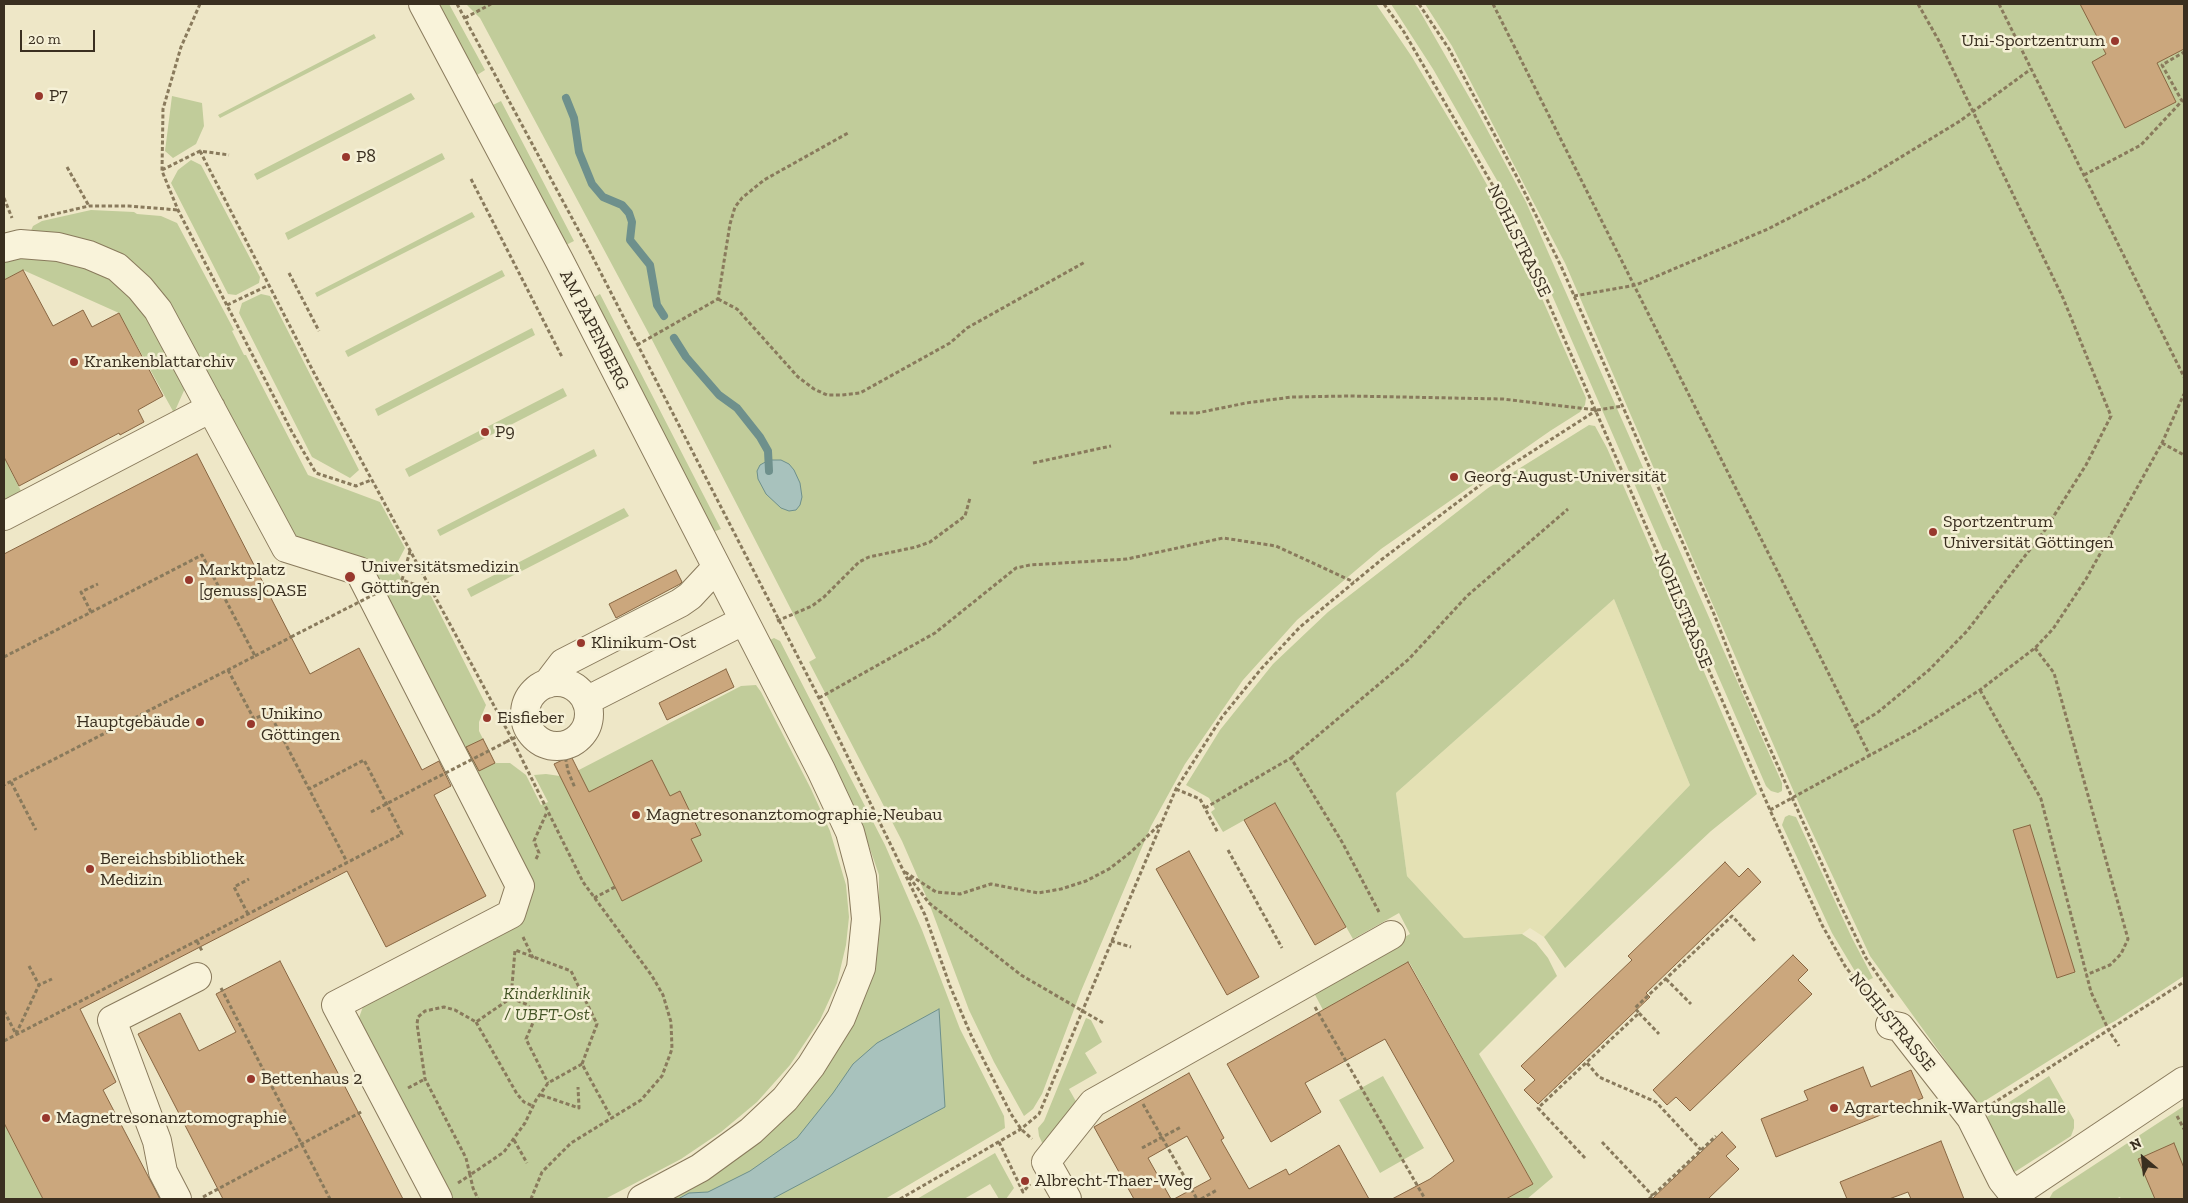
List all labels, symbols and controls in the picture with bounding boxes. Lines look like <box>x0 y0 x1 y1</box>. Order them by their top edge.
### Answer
scale bar <box>22 20 98 52</box>
text: 20 m <box>28 30 61 48</box>
place label: Uni-Sportzentrum <box>1961 30 2105 52</box>
marker: Uni-Sportzentrum <box>2109 35 2121 47</box>
place label: P7 <box>49 85 68 107</box>
marker: P7 <box>33 90 45 102</box>
place label: P8 <box>356 146 376 168</box>
marker: P8 <box>340 151 352 163</box>
street label: NOHLSTRASSE <box>1482 181 1556 301</box>
street label: AM PAPENBERG <box>554 266 634 394</box>
place label: Krankenblattarchiv <box>84 351 235 373</box>
marker: Krankenblattarchiv <box>68 356 80 368</box>
place label: P9 <box>495 421 515 443</box>
marker: P9 <box>479 426 491 438</box>
place label: Georg-August-Universität <box>1464 466 1666 488</box>
marker: Georg-August-Universität <box>1448 471 1460 483</box>
place label: Sportzentrum Universität Göttingen <box>1943 511 2114 554</box>
marker: Sportzentrum Universität Göttingen <box>1927 526 1939 538</box>
street label: NOHLSTRASSE <box>1649 550 1717 672</box>
place label: Universitätsmedizin Göttingen <box>361 556 519 598</box>
place label: Marktplatz [genuss]OASE <box>199 559 307 602</box>
marker: Universitätsmedizin Göttingen <box>343 570 357 584</box>
marker: Marktplatz [genuss]OASE <box>183 574 195 586</box>
place label: Klinikum-Ost <box>591 632 696 654</box>
marker: Klinikum-Ost <box>575 637 587 649</box>
place label: Unikino Göttingen <box>261 703 340 746</box>
place label: Eisfieber <box>497 707 565 729</box>
place label: Hauptgebäude <box>76 711 190 733</box>
marker: Eisfieber <box>481 712 493 724</box>
marker: Hauptgebäude <box>194 716 206 728</box>
marker: Unikino Göttingen <box>245 718 257 730</box>
place label: Magnetresonanztomographie-Neubau <box>646 804 942 826</box>
marker: Magnetresonanztomographie-Neubau <box>630 809 642 821</box>
place label: Bereichsbibliothek Medizin <box>100 848 245 891</box>
marker: Bereichsbibliothek Medizin <box>84 863 96 875</box>
street label: NOHLSTRASSE <box>1844 968 1940 1076</box>
park label: Kinderklinik / UBFT-Ost <box>503 983 591 1026</box>
place label: Bettenhaus 2 <box>261 1068 363 1090</box>
marker: Bettenhaus 2 <box>245 1073 257 1085</box>
place label: Agrartechnik-Wartungshalle <box>1844 1097 2066 1119</box>
marker: Agrartechnik-Wartungshalle <box>1828 1102 1840 1114</box>
place label: Magnetresonanztomographie <box>56 1107 287 1129</box>
marker: Magnetresonanztomographie <box>40 1112 52 1124</box>
north arrow <box>2118 1133 2168 1183</box>
text: N <box>2127 1134 2144 1154</box>
place label: Albrecht-Thaer-Weg <box>1035 1170 1193 1192</box>
marker: Albrecht-Thaer-Weg <box>1019 1175 1031 1187</box>

